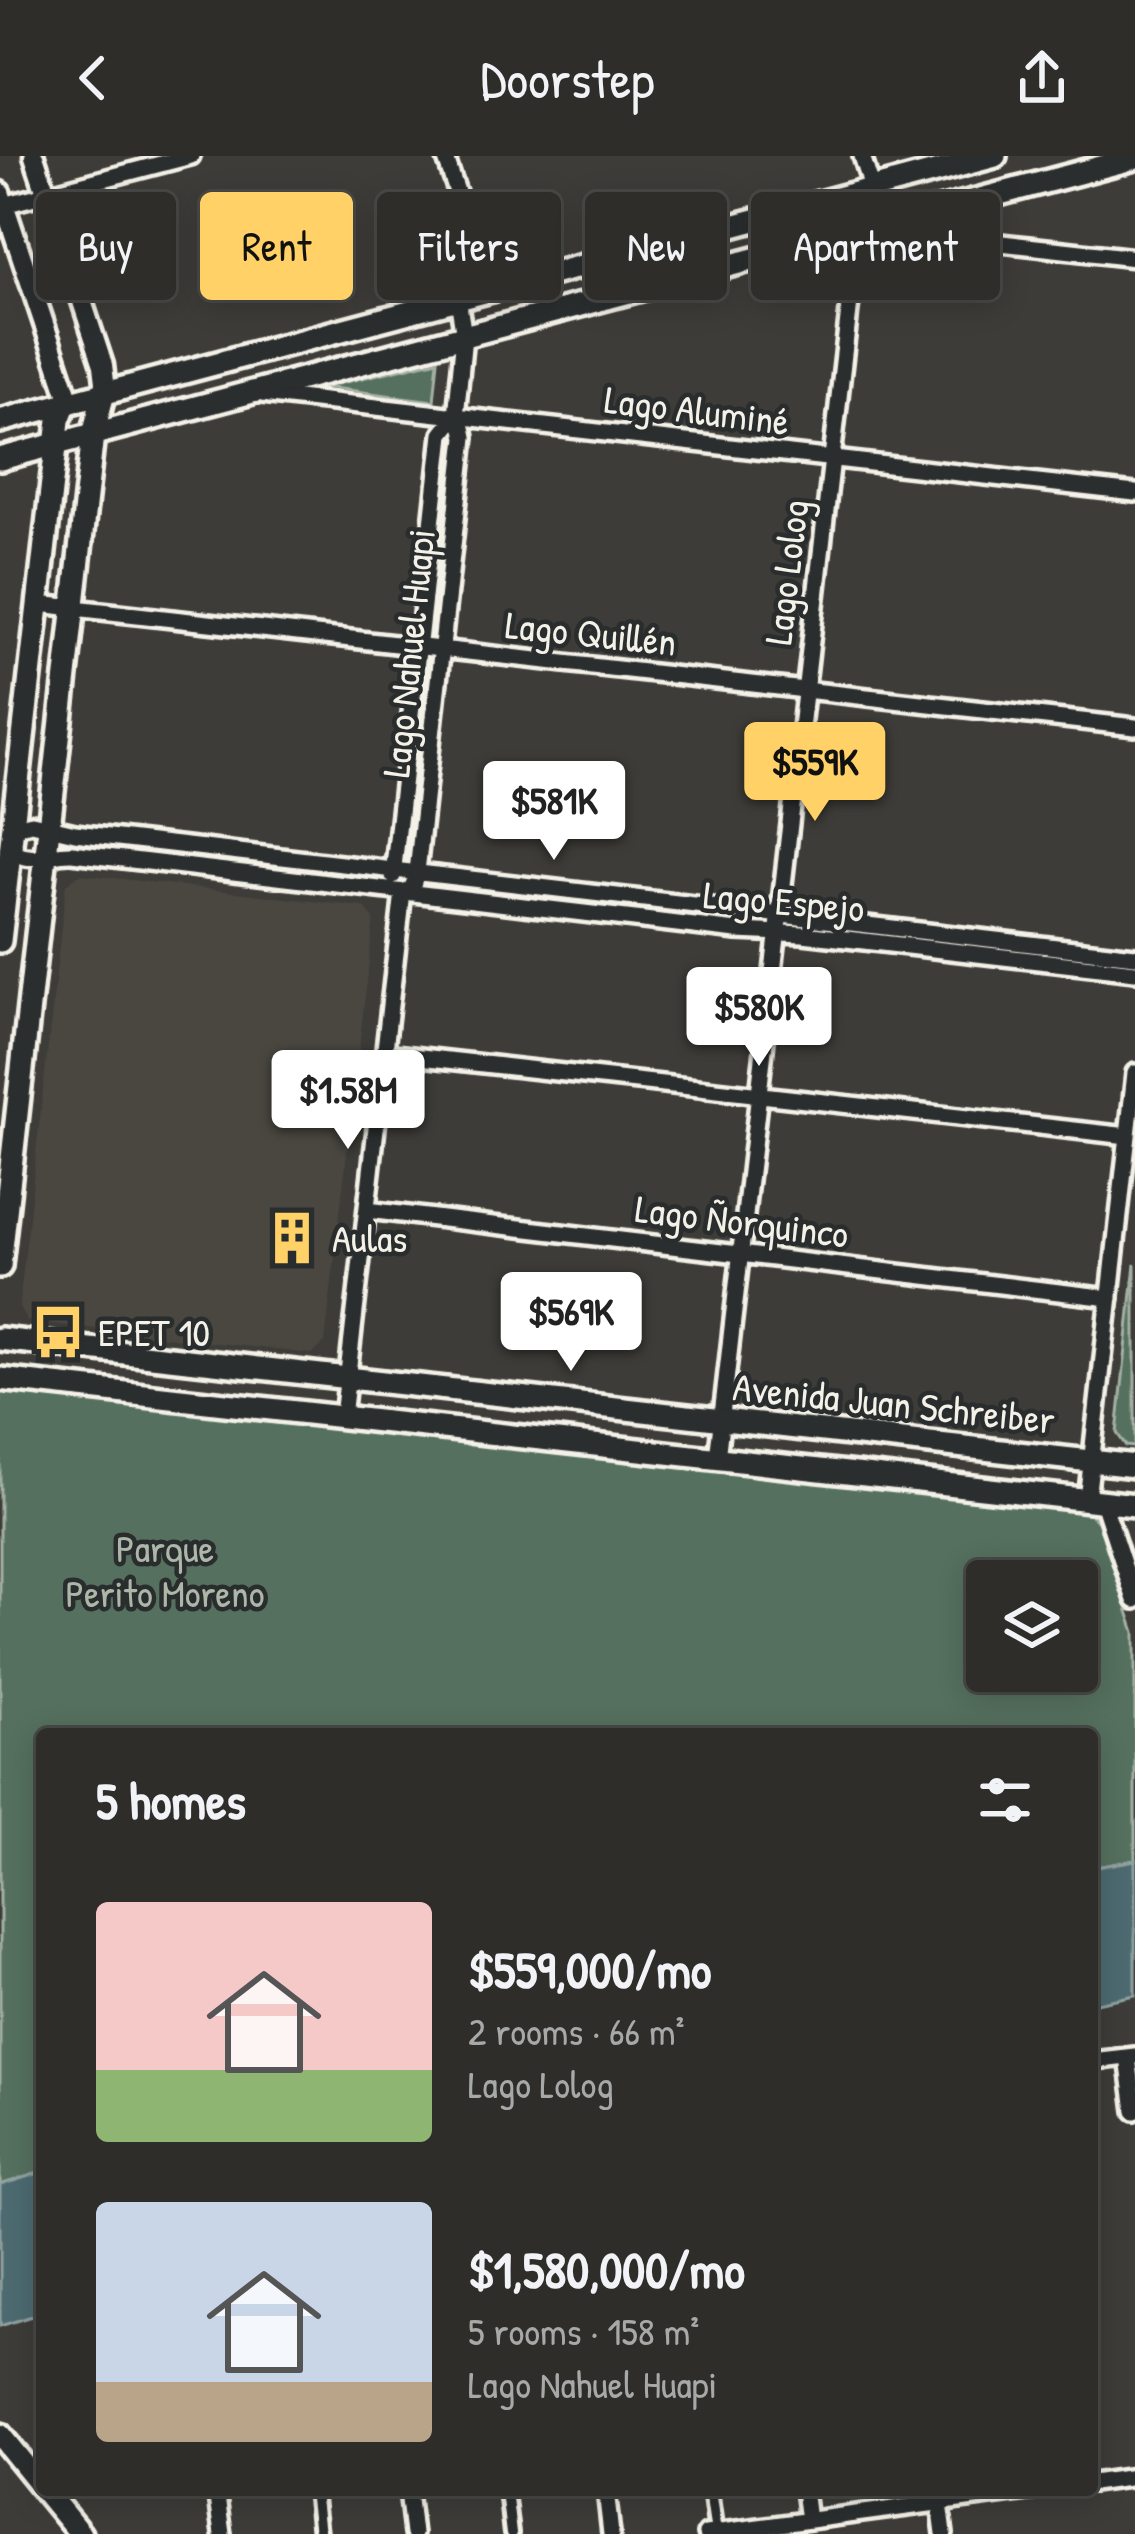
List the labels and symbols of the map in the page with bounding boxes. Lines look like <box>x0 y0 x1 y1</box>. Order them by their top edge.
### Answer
street label: Lago Aluminé <box>602 372 792 447</box>
street label: Lago Lolog <box>750 496 821 647</box>
street label: Lago Nahuel Huapi <box>368 526 447 780</box>
street label: Lago Quillén <box>503 597 679 668</box>
pin: $559K <box>731 722 899 824</box>
pin: $581K <box>470 761 638 863</box>
street label: Lago Espejo <box>701 867 867 934</box>
pin: $580K <box>675 967 843 1069</box>
pin: $1.58M <box>250 1050 446 1152</box>
street label: Lago Ñorquinco <box>633 1181 852 1260</box>
building icon: Aulas <box>263 1209 321 1267</box>
place label: Aulas <box>332 1211 407 1264</box>
pin: $569K <box>487 1272 655 1374</box>
bus stop icon: EPET 10 <box>29 1303 87 1361</box>
place label: EPET 10 <box>98 1305 210 1358</box>
street label: Avenida Juan Schreiber <box>731 1359 1058 1446</box>
park label: Parque Perito Moreno <box>66 1521 264 1619</box>

